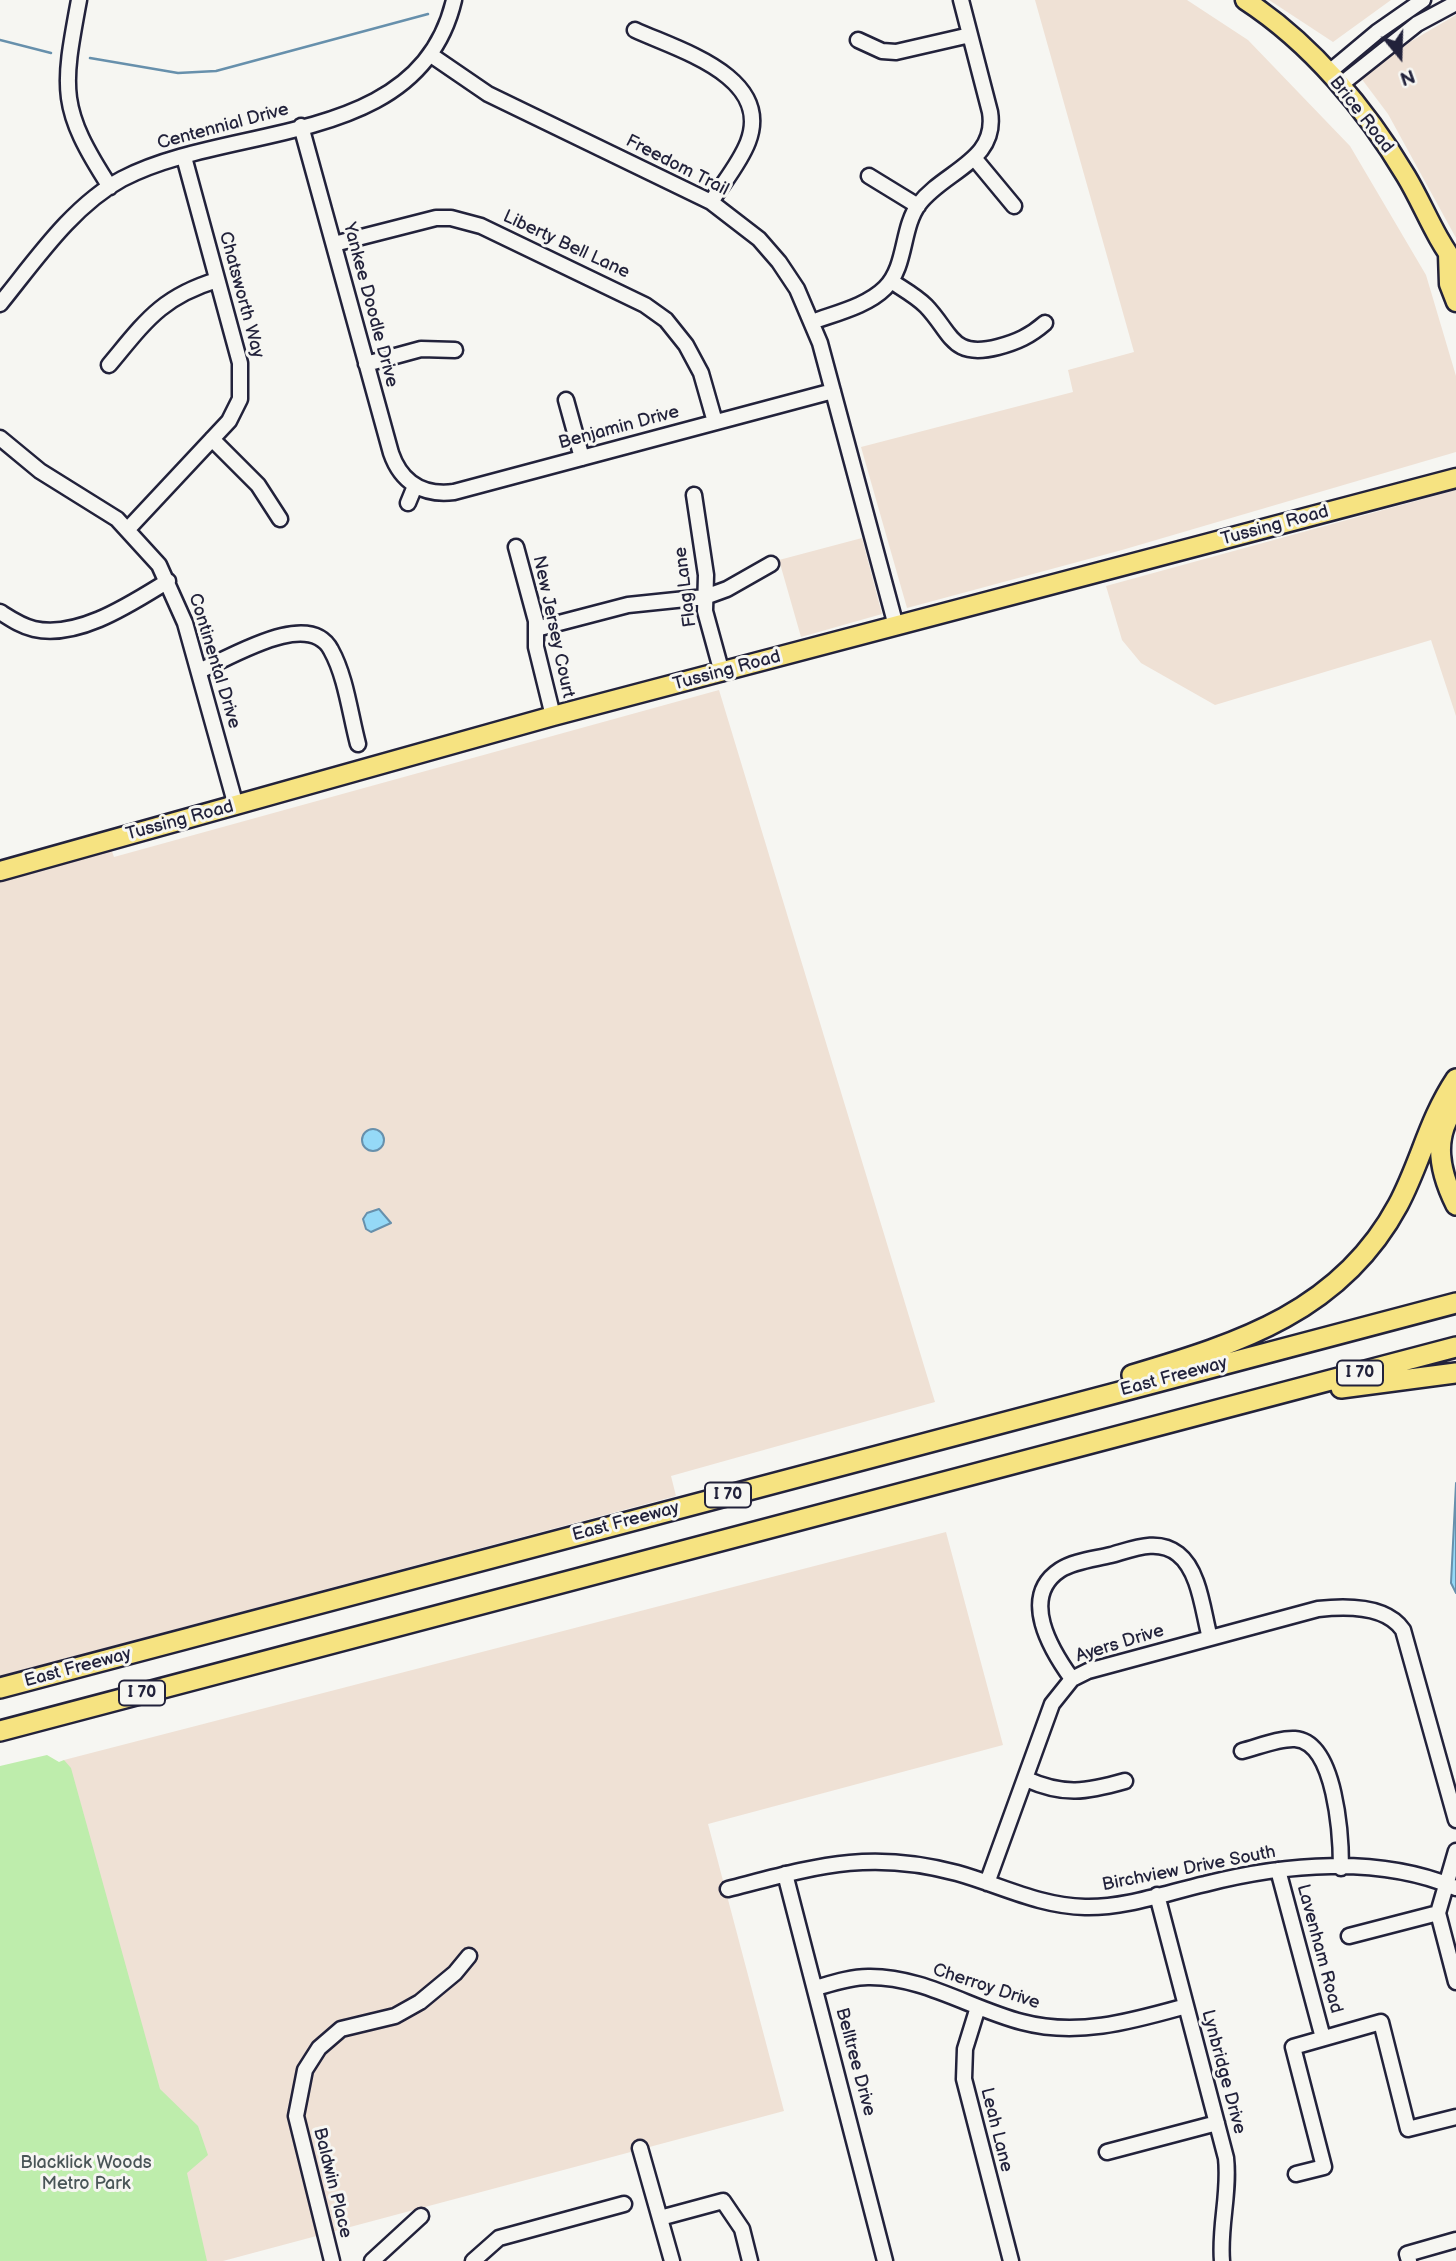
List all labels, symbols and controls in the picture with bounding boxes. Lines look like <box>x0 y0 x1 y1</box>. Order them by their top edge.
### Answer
north arrow <box>1365 21 1435 91</box>
text: N <box>1397 63 1417 90</box>
street label: Brice Road <box>1324 72 1398 158</box>
street label: Centennial Drive <box>155 99 291 155</box>
street label: Freedom Trail <box>622 131 732 201</box>
street label: Liberty Bell Lane <box>499 206 633 284</box>
street label: Yankee Doodle Drive <box>338 220 402 390</box>
street label: Chatsworth Way <box>214 229 268 361</box>
street label: Benjamin Drive <box>556 402 682 454</box>
street label: Tussing Road <box>1219 501 1331 551</box>
street label: Flag Lane <box>670 546 702 628</box>
street label: New Jersey Court <box>527 554 579 700</box>
street label: Continental Drive <box>183 591 245 731</box>
street label: Tussing Road <box>671 646 783 696</box>
street label: Tussing Road <box>124 796 236 846</box>
street label: East Freeway <box>1118 1352 1230 1402</box>
road number: I 70 <box>1337 1360 1383 1386</box>
road number: I 70 <box>705 1483 751 1508</box>
street label: East Freeway <box>570 1497 682 1547</box>
street label: Ayers Drive <box>1073 1620 1167 1668</box>
street label: East Freeway <box>22 1643 134 1693</box>
road number: I 70 <box>119 1680 165 1706</box>
street label: Birchview Drive South <box>1100 1842 1278 1896</box>
street label: Lavenham Road <box>1291 1882 1347 2016</box>
street label: Cherroy Drive <box>930 1960 1042 2014</box>
street label: Belltree Drive <box>830 2005 880 2119</box>
street label: Lynbridge Drive <box>1196 2008 1250 2136</box>
street label: Leah Lane <box>975 2086 1017 2174</box>
street label: Baldwin Place <box>308 2126 356 2240</box>
park label: Blacklick Woods Metro Park <box>20 2152 152 2194</box>

